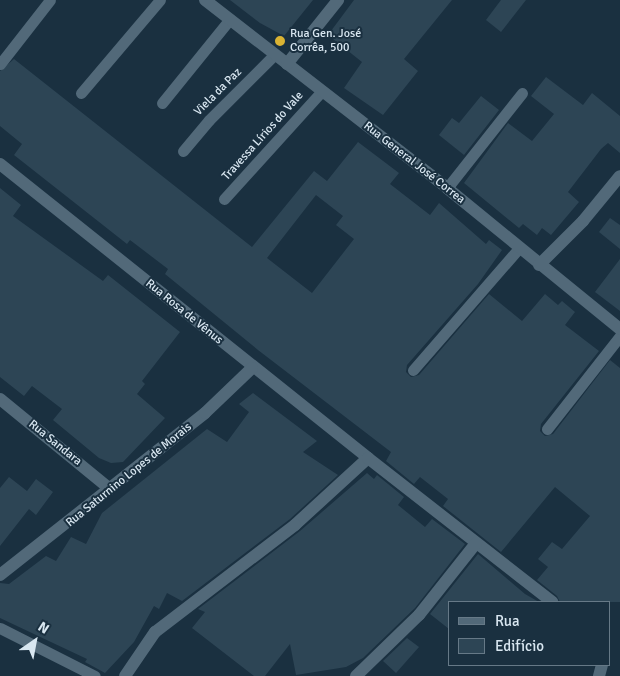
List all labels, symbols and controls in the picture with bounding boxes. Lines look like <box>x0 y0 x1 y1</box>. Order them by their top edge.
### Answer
place label: Rua Gen. José Corrêa, 500 <box>290 27 361 55</box>
marker: Rua Gen. José Corrêa, 500 <box>274 35 286 47</box>
street label: Viela da Paz <box>191 65 245 119</box>
street label: Travessa Lírios do Vale <box>219 89 307 183</box>
street label: Rua General José Correa <box>360 119 468 207</box>
street label: Rua Rosa de Vênus <box>142 276 226 348</box>
street label: Rua Sandara <box>25 417 85 469</box>
street label: Rua Saturnino Lopes de Morais <box>63 420 195 530</box>
legend <box>448 601 610 666</box>
text: Rua <box>495 612 520 630</box>
north arrow <box>10 616 60 666</box>
text: N <box>35 618 52 638</box>
text: Edifício <box>495 637 544 655</box>

